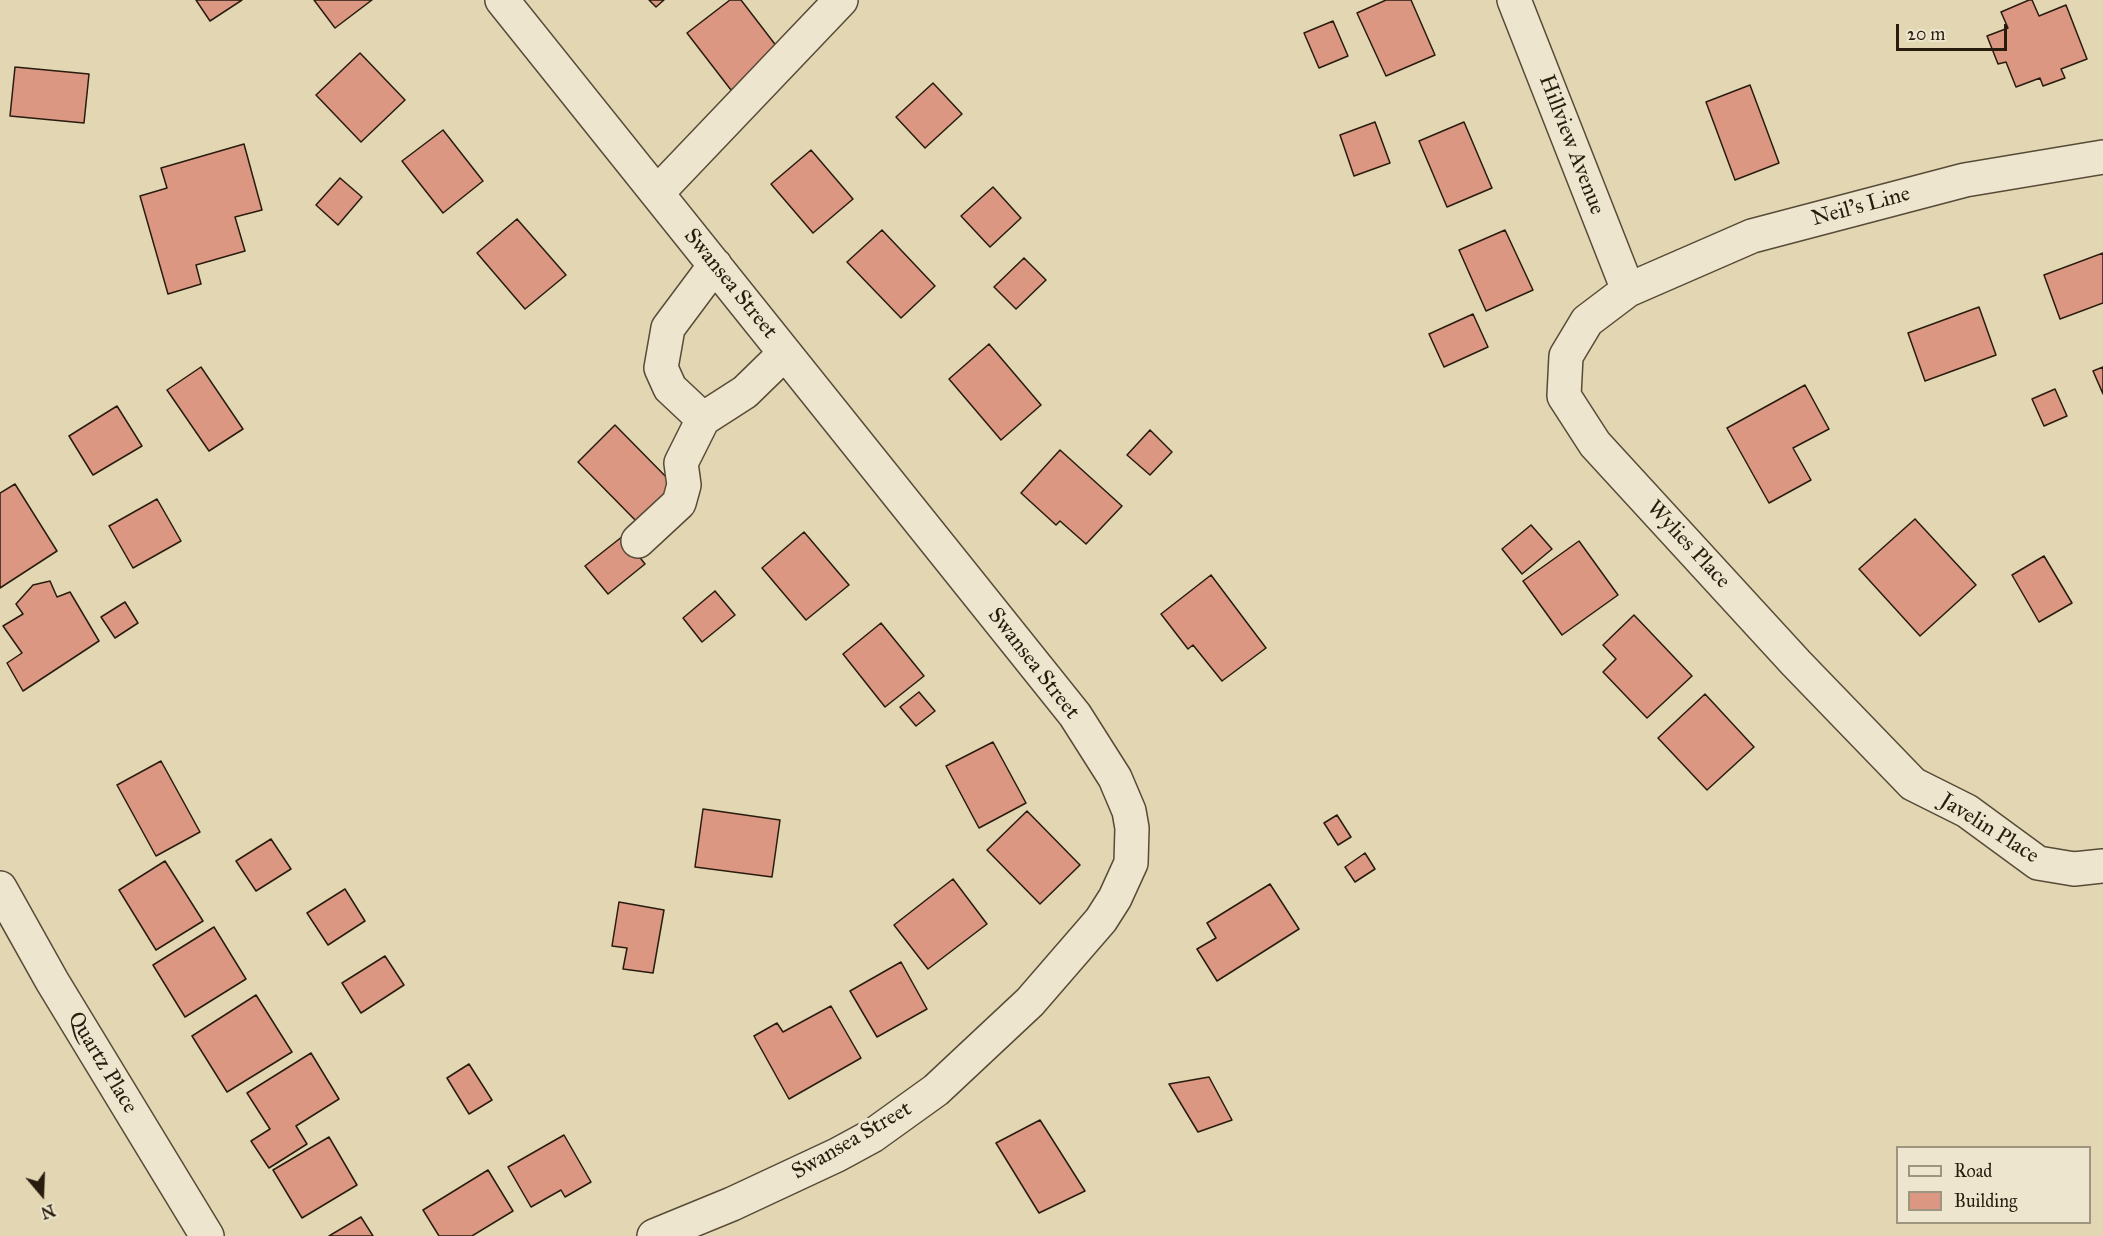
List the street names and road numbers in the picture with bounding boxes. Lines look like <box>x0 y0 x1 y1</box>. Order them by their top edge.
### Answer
street label: Hillview Avenue <box>1532 71 1610 219</box>
street label: Neil's Line <box>1809 181 1913 233</box>
street label: Swansea Street <box>678 224 782 344</box>
street label: Wylies Place <box>1641 495 1735 595</box>
street label: Swansea Street <box>981 603 1085 725</box>
street label: Javelin Place <box>1935 788 2043 870</box>
street label: Quartz Place <box>61 1007 143 1119</box>
street label: Swansea Street <box>787 1096 917 1186</box>

